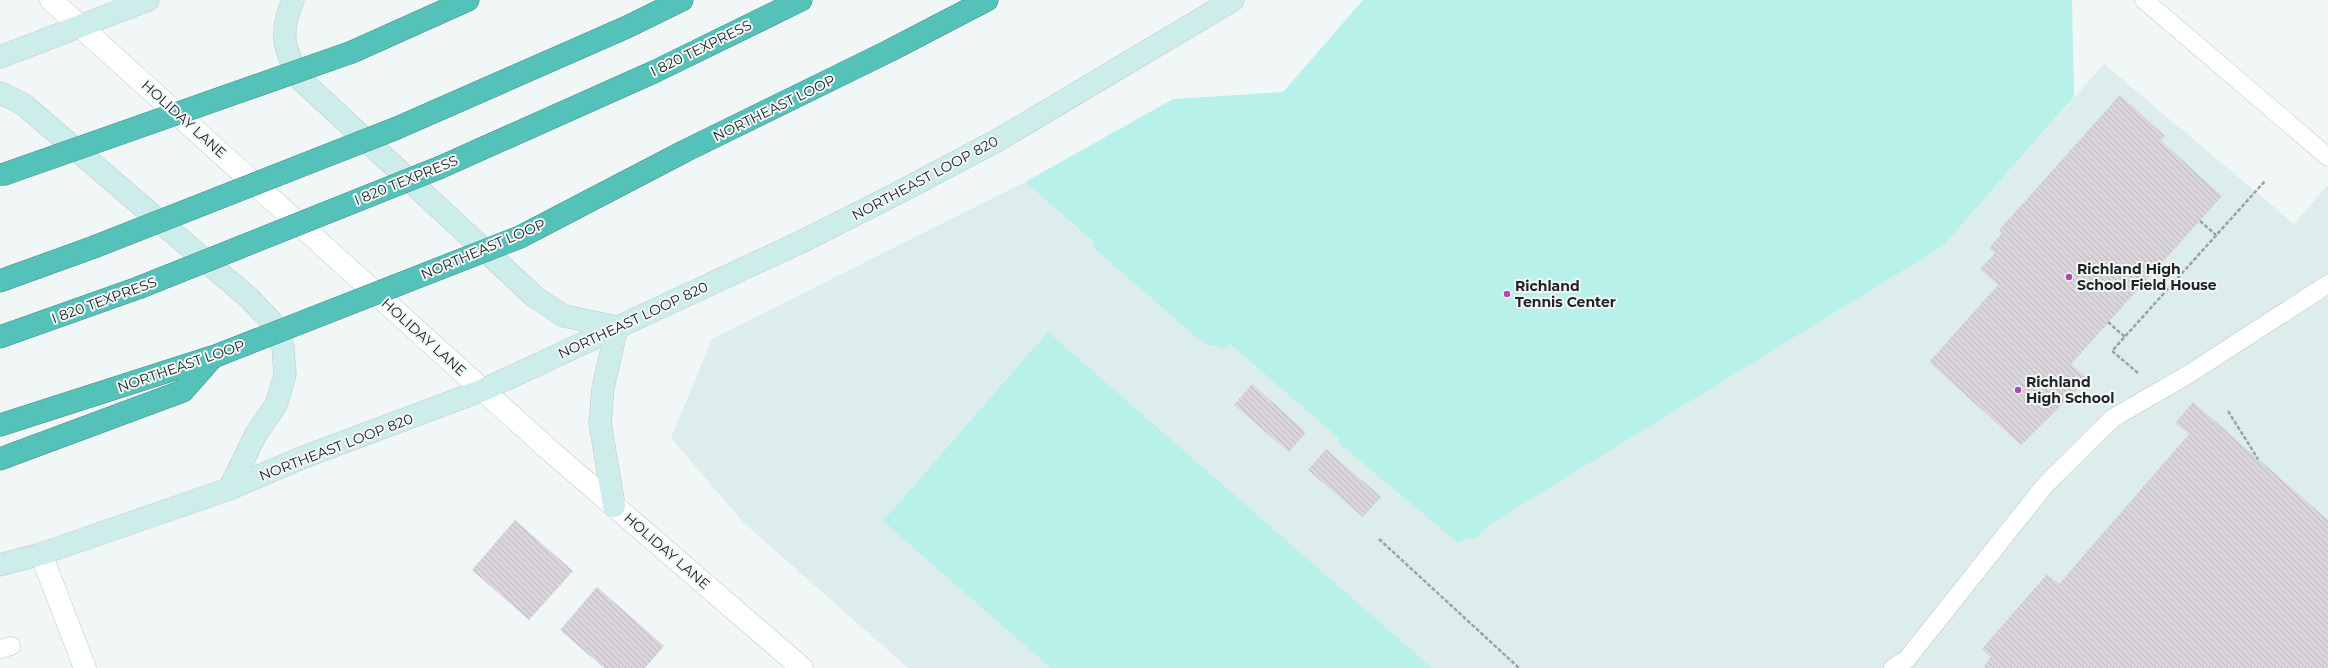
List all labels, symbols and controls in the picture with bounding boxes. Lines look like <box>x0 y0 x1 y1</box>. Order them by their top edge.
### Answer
street label: I 820 TEXPRESS <box>647 16 755 80</box>
street label: NORTHEAST LOOP <box>710 71 838 145</box>
street label: HOLIDAY LANE <box>138 76 230 162</box>
street label: NORTHEAST LOOP 820 <box>849 132 1001 224</box>
street label: I 820 TEXPRESS <box>351 151 461 209</box>
street label: NORTHEAST LOOP <box>418 215 548 283</box>
place label: Richland High School Field House <box>2077 260 2217 294</box>
marker: Richland High School Field House <box>2064 272 2074 282</box>
street label: I 820 TEXPRESS <box>49 273 159 327</box>
street label: NORTHEAST LOOP 820 <box>555 277 711 363</box>
place label: Richland Tennis Center <box>1515 277 1616 311</box>
marker: Richland Tennis Center <box>1502 289 1512 299</box>
street label: HOLIDAY LANE <box>378 294 470 380</box>
street label: NORTHEAST LOOP <box>115 336 247 396</box>
place label: Richland High School <box>2026 373 2114 407</box>
marker: Richland High School <box>2013 385 2023 395</box>
street label: NORTHEAST LOOP 820 <box>256 409 416 485</box>
street label: HOLIDAY LANE <box>620 509 714 593</box>

